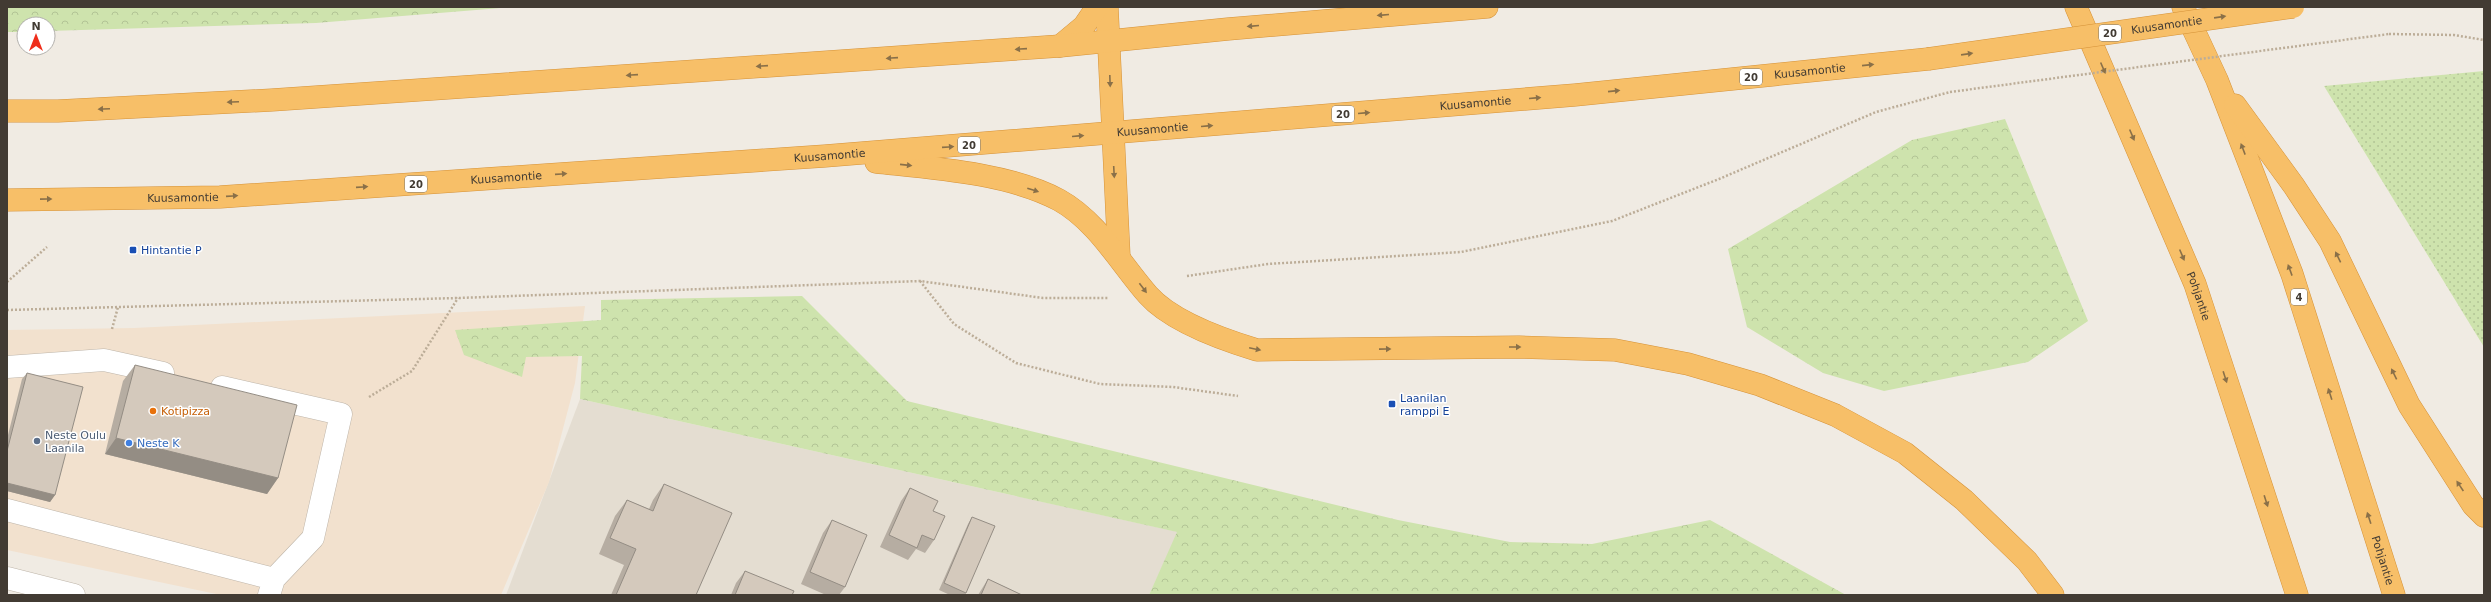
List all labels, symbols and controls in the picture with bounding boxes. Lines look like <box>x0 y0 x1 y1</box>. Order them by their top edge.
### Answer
one-way arrow <box>1377 12 1389 19</box>
street label: Kuusamontie <box>2130 14 2203 37</box>
one-way arrow <box>2214 14 2226 20</box>
north arrow <box>16 16 56 56</box>
text: N <box>31 20 41 33</box>
one-way arrow <box>1247 23 1259 30</box>
road number: 20 <box>2099 25 2121 41</box>
one-way arrow <box>1015 45 1027 52</box>
one-way arrow <box>1961 51 1973 57</box>
one-way arrow <box>886 54 898 61</box>
street label: Kuusamontie <box>1774 61 1847 82</box>
one-way arrow <box>1862 62 1874 69</box>
one-way arrow <box>756 63 768 70</box>
one-way arrow <box>2100 63 2106 74</box>
road number: 20 <box>1740 69 1762 85</box>
one-way arrow <box>626 72 638 79</box>
one-way arrow <box>1107 75 1114 87</box>
one-way arrow <box>1608 88 1620 94</box>
street label: Kuusamontie <box>1439 94 1512 113</box>
one-way arrow <box>1529 95 1542 102</box>
one-way arrow <box>227 99 240 106</box>
one-way arrow <box>98 105 110 112</box>
road number: 20 <box>1332 106 1354 122</box>
one-way arrow <box>1358 109 1370 116</box>
street label: Kuusamontie <box>1116 120 1189 139</box>
one-way arrow <box>1201 122 1213 129</box>
one-way arrow <box>2129 129 2135 141</box>
one-way arrow <box>1072 133 1084 140</box>
road number: 20 <box>958 137 980 153</box>
one-way arrow <box>2240 142 2246 154</box>
one-way arrow <box>942 143 954 150</box>
street label: Kuusamontie <box>793 147 866 165</box>
one-way arrow <box>900 162 912 168</box>
one-way arrow <box>1111 166 1118 179</box>
street label: Kuusamontie <box>470 169 543 187</box>
one-way arrow <box>555 170 567 177</box>
road number: 20 <box>405 176 427 192</box>
one-way arrow <box>356 184 368 191</box>
one-way arrow <box>1028 187 1040 193</box>
street label: Kuusamontie <box>147 191 219 205</box>
one-way arrow <box>226 192 238 199</box>
one-way arrow <box>40 196 53 202</box>
place label: Hintantie P <box>141 244 202 257</box>
marker: Hintantie P <box>128 245 138 255</box>
one-way arrow <box>2180 249 2186 261</box>
one-way arrow <box>2335 251 2341 263</box>
one-way arrow <box>2287 264 2293 276</box>
street label: Pohjantie <box>2183 270 2213 322</box>
one-way arrow <box>1138 282 1147 293</box>
road number: 4 <box>2291 289 2307 305</box>
one-way arrow <box>1509 344 1522 350</box>
one-way arrow <box>1379 345 1391 352</box>
one-way arrow <box>1249 346 1261 352</box>
one-way arrow <box>2391 368 2397 380</box>
one-way arrow <box>2222 372 2228 384</box>
one-way arrow <box>2327 388 2333 400</box>
place label: Laanilan ramppi E <box>1400 392 1449 418</box>
marker: Laanilan ramppi E <box>1387 399 1397 409</box>
place label: Kotipizza <box>161 405 210 418</box>
marker: Kotipizza <box>148 406 158 416</box>
place label: Neste Oulu Laanila <box>45 429 106 455</box>
marker: Neste Oulu Laanila <box>32 436 42 446</box>
place label: Neste K <box>137 437 180 450</box>
marker: Neste K <box>124 438 134 448</box>
one-way arrow <box>2456 481 2464 491</box>
one-way arrow <box>2263 495 2269 507</box>
one-way arrow <box>2366 511 2372 523</box>
street label: Pohjantie <box>2369 534 2396 587</box>

